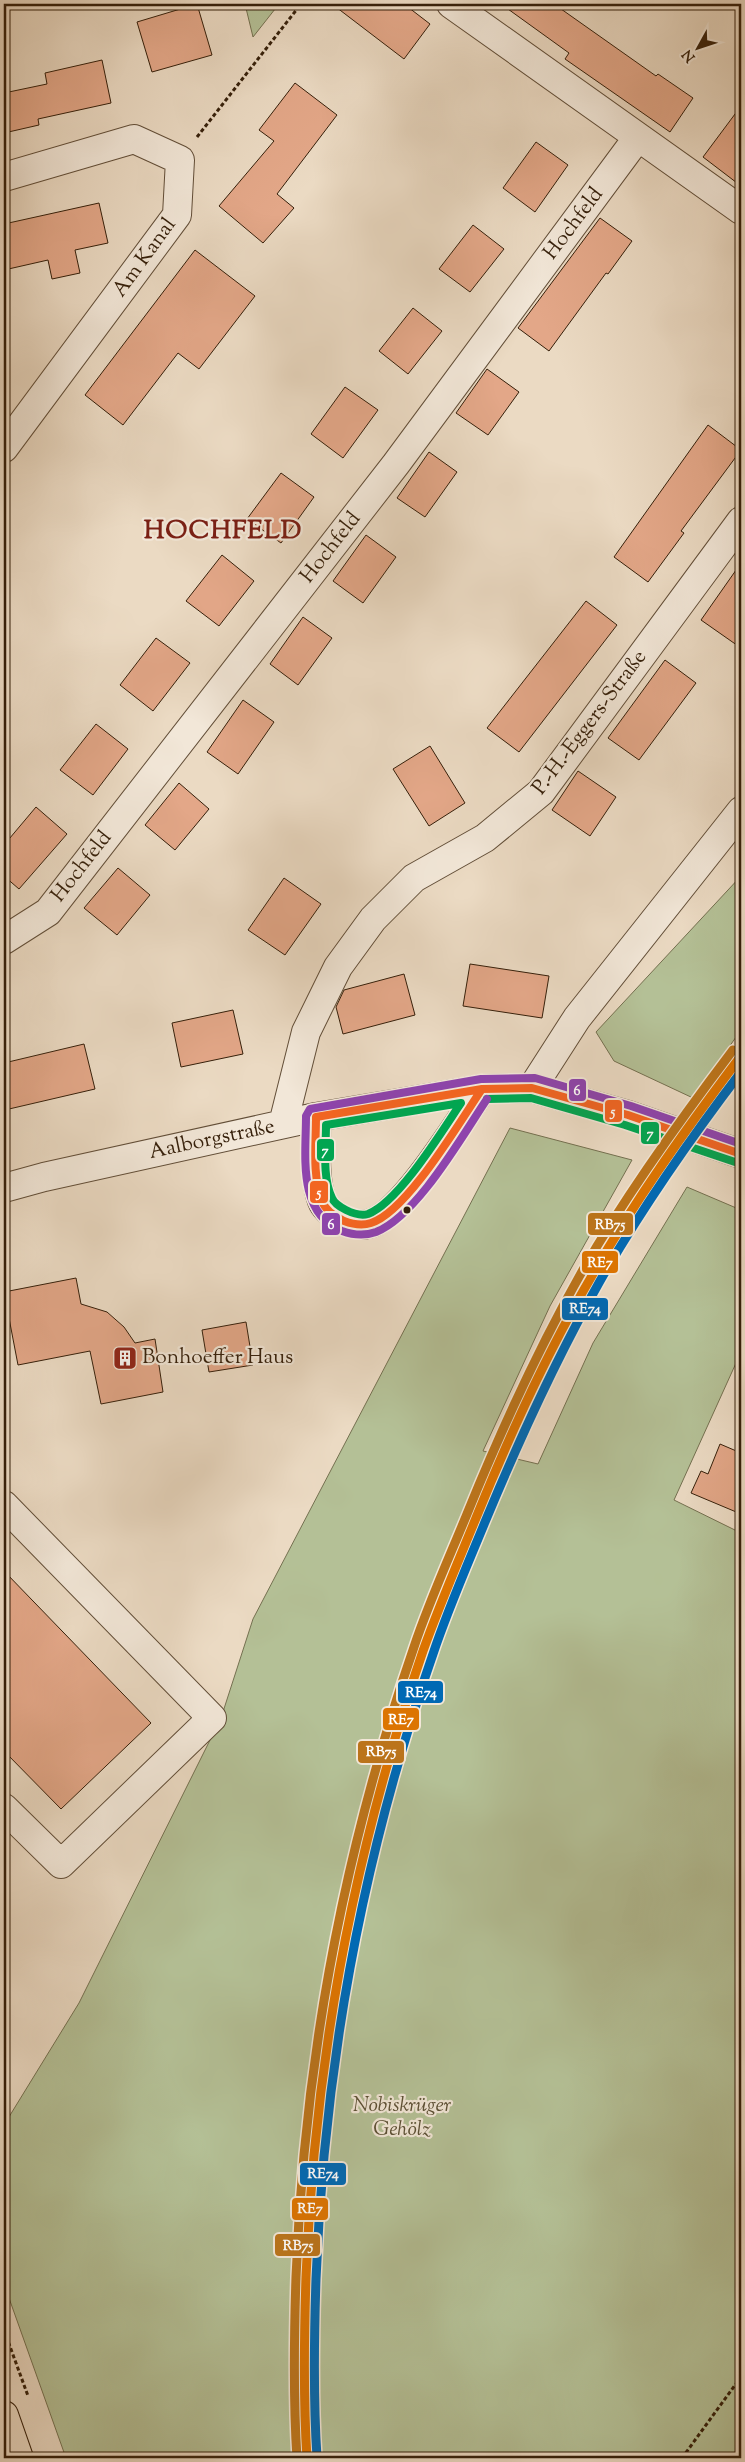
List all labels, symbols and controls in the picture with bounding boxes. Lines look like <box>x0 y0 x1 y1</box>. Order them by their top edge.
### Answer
north arrow <box>672 22 722 72</box>
text: N <box>678 44 701 66</box>
street label: Hochfeld <box>537 181 611 267</box>
street label: Am Kanal <box>106 212 184 304</box>
street label: Hochfeld <box>293 506 369 590</box>
district label: HOCHFELD <box>144 513 302 550</box>
street label: P.-H.-Eggers-Straße <box>525 644 655 802</box>
street label: Hochfeld <box>44 825 120 909</box>
line badge: 6 <box>568 1078 587 1102</box>
text: 6 <box>574 1082 581 1102</box>
line badge: 5 <box>604 1099 623 1123</box>
text: 5 <box>610 1103 616 1123</box>
street label: Aalborgstraße <box>146 1112 278 1168</box>
line badge: 7 <box>640 1121 660 1145</box>
text: 7 <box>646 1125 654 1145</box>
line badge: 7 <box>316 1138 335 1162</box>
text: 7 <box>321 1142 329 1162</box>
line badge: 5 <box>309 1180 329 1204</box>
text: 5 <box>316 1184 322 1204</box>
unlabelled marker <box>402 1205 412 1215</box>
line badge: 6 <box>321 1212 341 1236</box>
line badge: RB75 <box>587 1212 634 1236</box>
text: 6 <box>328 1216 335 1236</box>
text: RB75 <box>595 1216 626 1236</box>
line badge: RE7 <box>581 1250 619 1274</box>
text: RE7 <box>587 1254 614 1274</box>
line badge: RE74 <box>561 1297 609 1321</box>
text: RE74 <box>569 1300 601 1320</box>
place label: Bonhoeffer Haus <box>142 1343 293 1373</box>
building icon: Bonhoeffer Haus <box>112 1345 138 1371</box>
line badge: RE74 <box>397 1680 444 1704</box>
text: RE74 <box>405 1684 437 1704</box>
line badge: RE7 <box>382 1707 420 1731</box>
text: RE7 <box>388 1711 415 1731</box>
line badge: RB75 <box>357 1740 405 1764</box>
text: RB75 <box>366 1743 397 1763</box>
park label: Nobiskrüger Gehölz <box>353 2091 452 2145</box>
line badge: RE74 <box>299 2162 347 2186</box>
text: RE74 <box>307 2165 339 2185</box>
line badge: RE7 <box>291 2197 329 2221</box>
text: RE7 <box>297 2200 324 2220</box>
line badge: RB75 <box>274 2233 321 2257</box>
text: RB75 <box>283 2237 314 2257</box>

